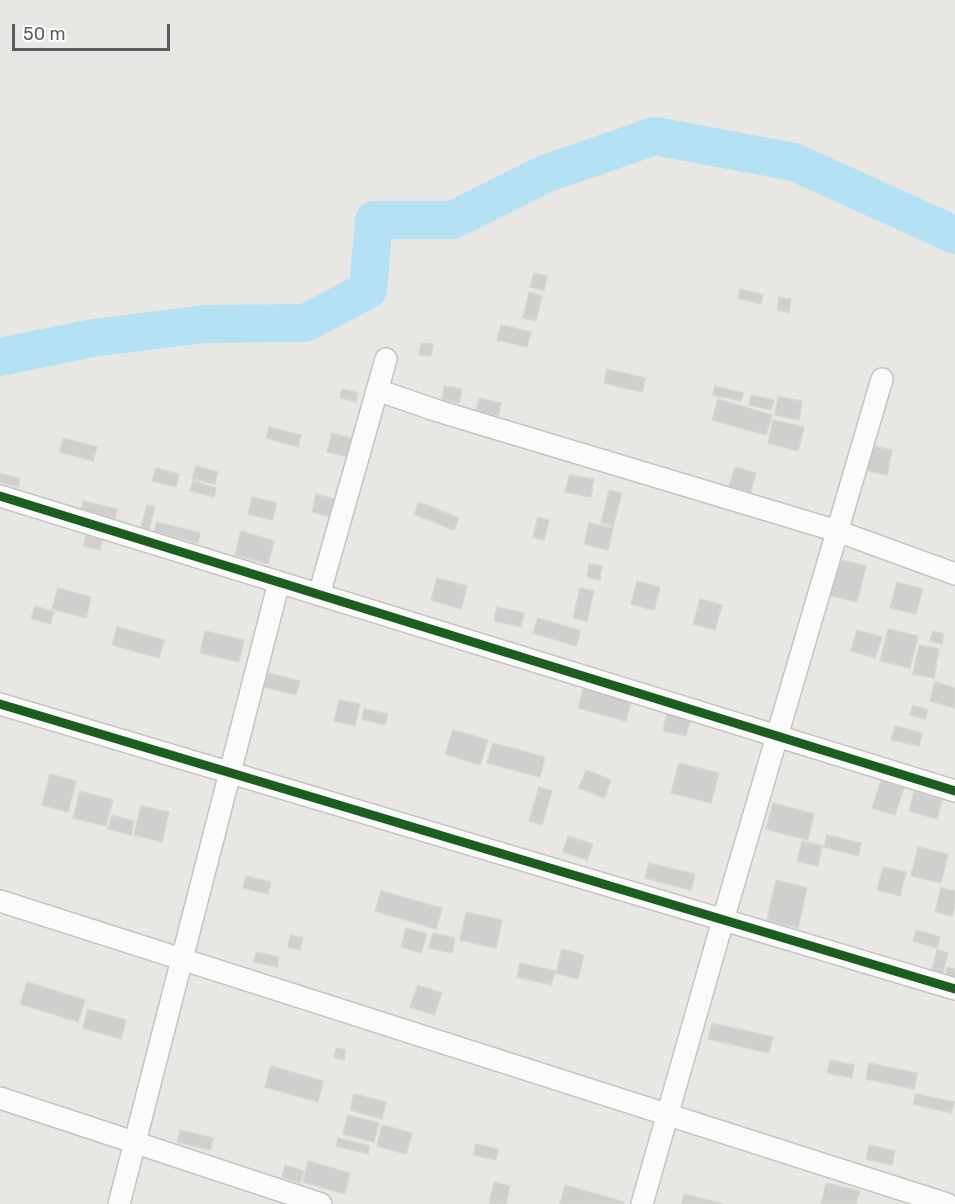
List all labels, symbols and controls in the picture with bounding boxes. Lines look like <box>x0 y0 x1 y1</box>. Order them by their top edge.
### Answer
scale bar <box>15 12 172 50</box>
text: 50 m <box>23 23 66 45</box>

